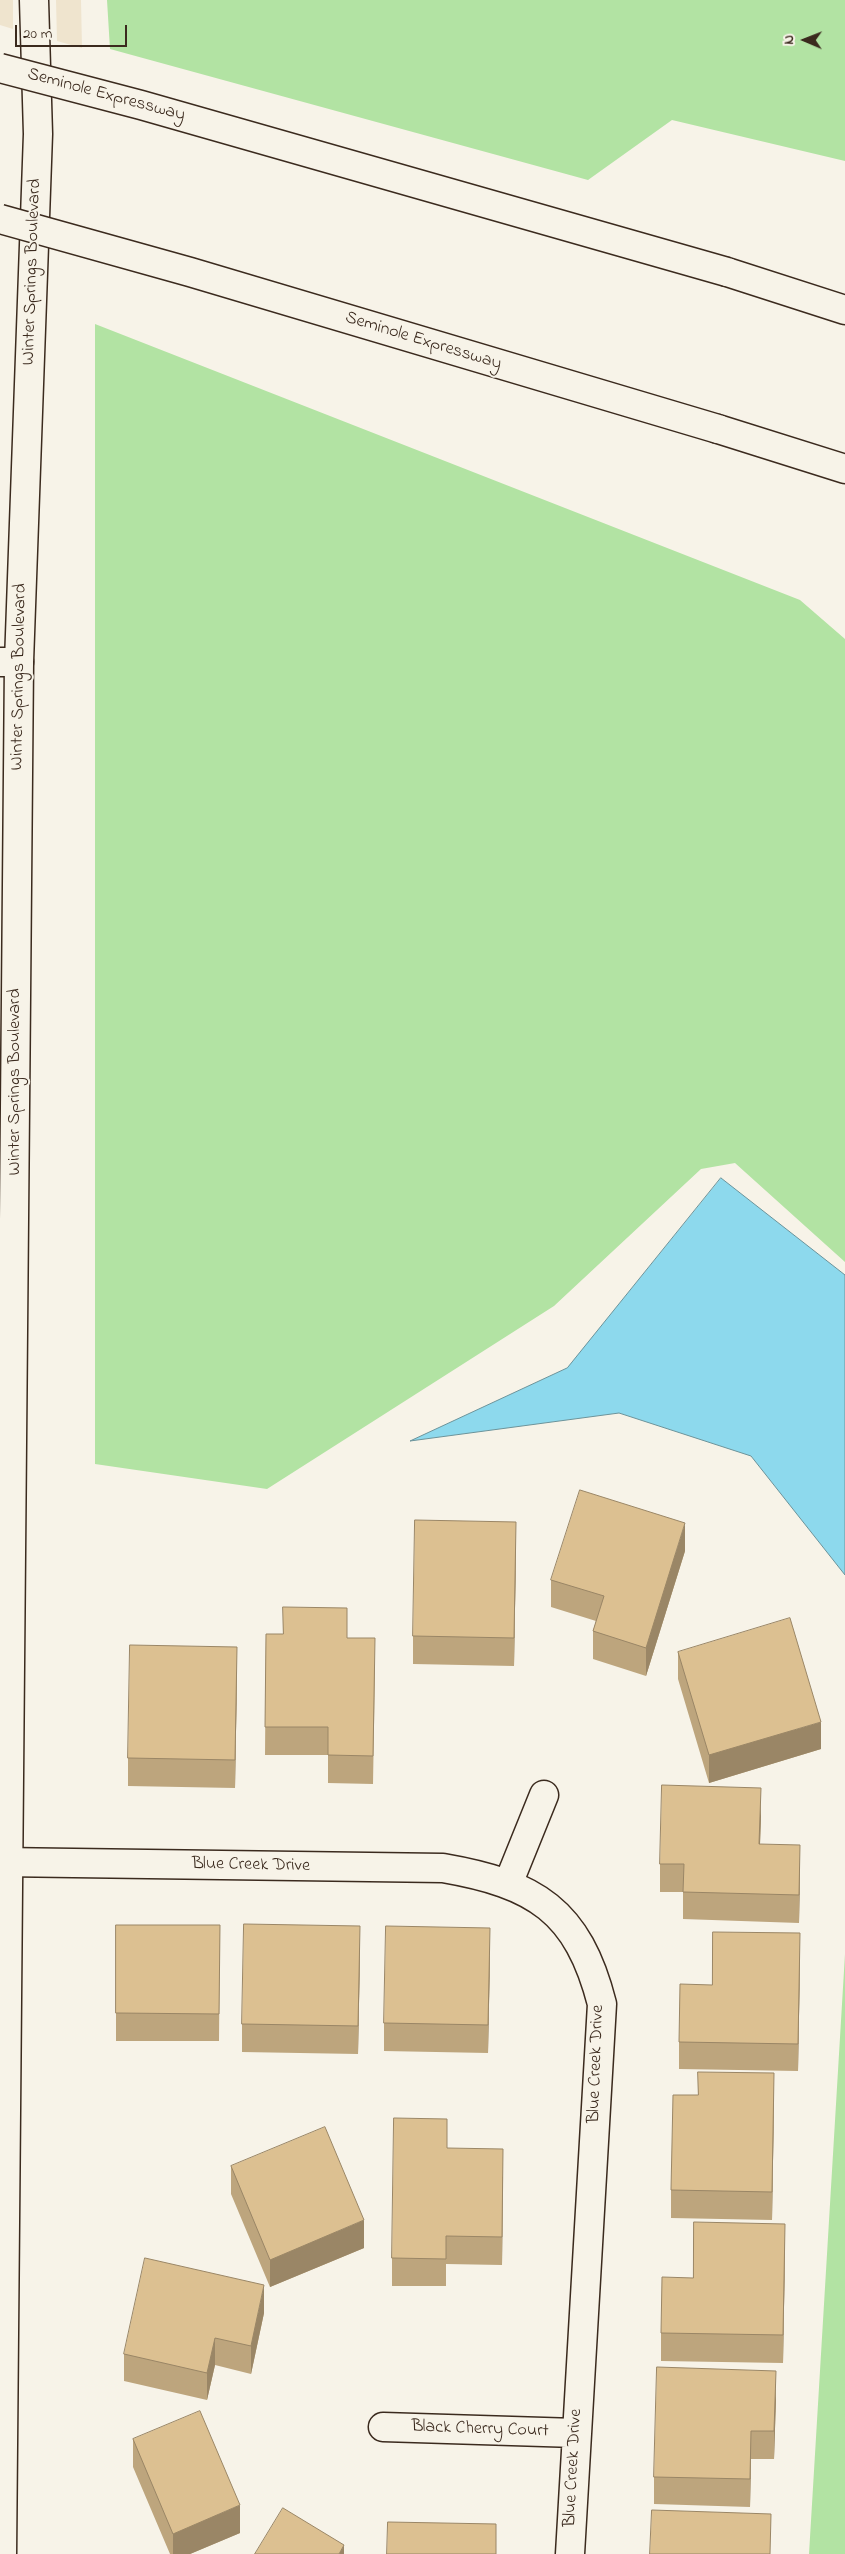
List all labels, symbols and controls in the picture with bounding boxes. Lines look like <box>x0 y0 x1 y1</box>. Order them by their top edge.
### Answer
scale bar <box>18 15 130 47</box>
north arrow <box>780 15 830 65</box>
text: 20 m <box>23 23 52 45</box>
text: N <box>779 35 800 45</box>
street label: Seminole Expressway <box>25 65 187 127</box>
street label: Winter Springs Boulevard <box>19 178 47 366</box>
street label: Seminole Expressway <box>342 308 504 376</box>
street label: Winter Springs Boulevard <box>8 583 32 771</box>
street label: Winter Springs Boulevard <box>5 988 27 1176</box>
street label: Blue Creek Drive <box>192 1854 310 1878</box>
street label: Blue Creek Drive <box>584 2004 610 2124</box>
street label: Blue Creek Drive <box>560 2408 588 2528</box>
street label: Black Cherry Court <box>411 2417 549 2443</box>

